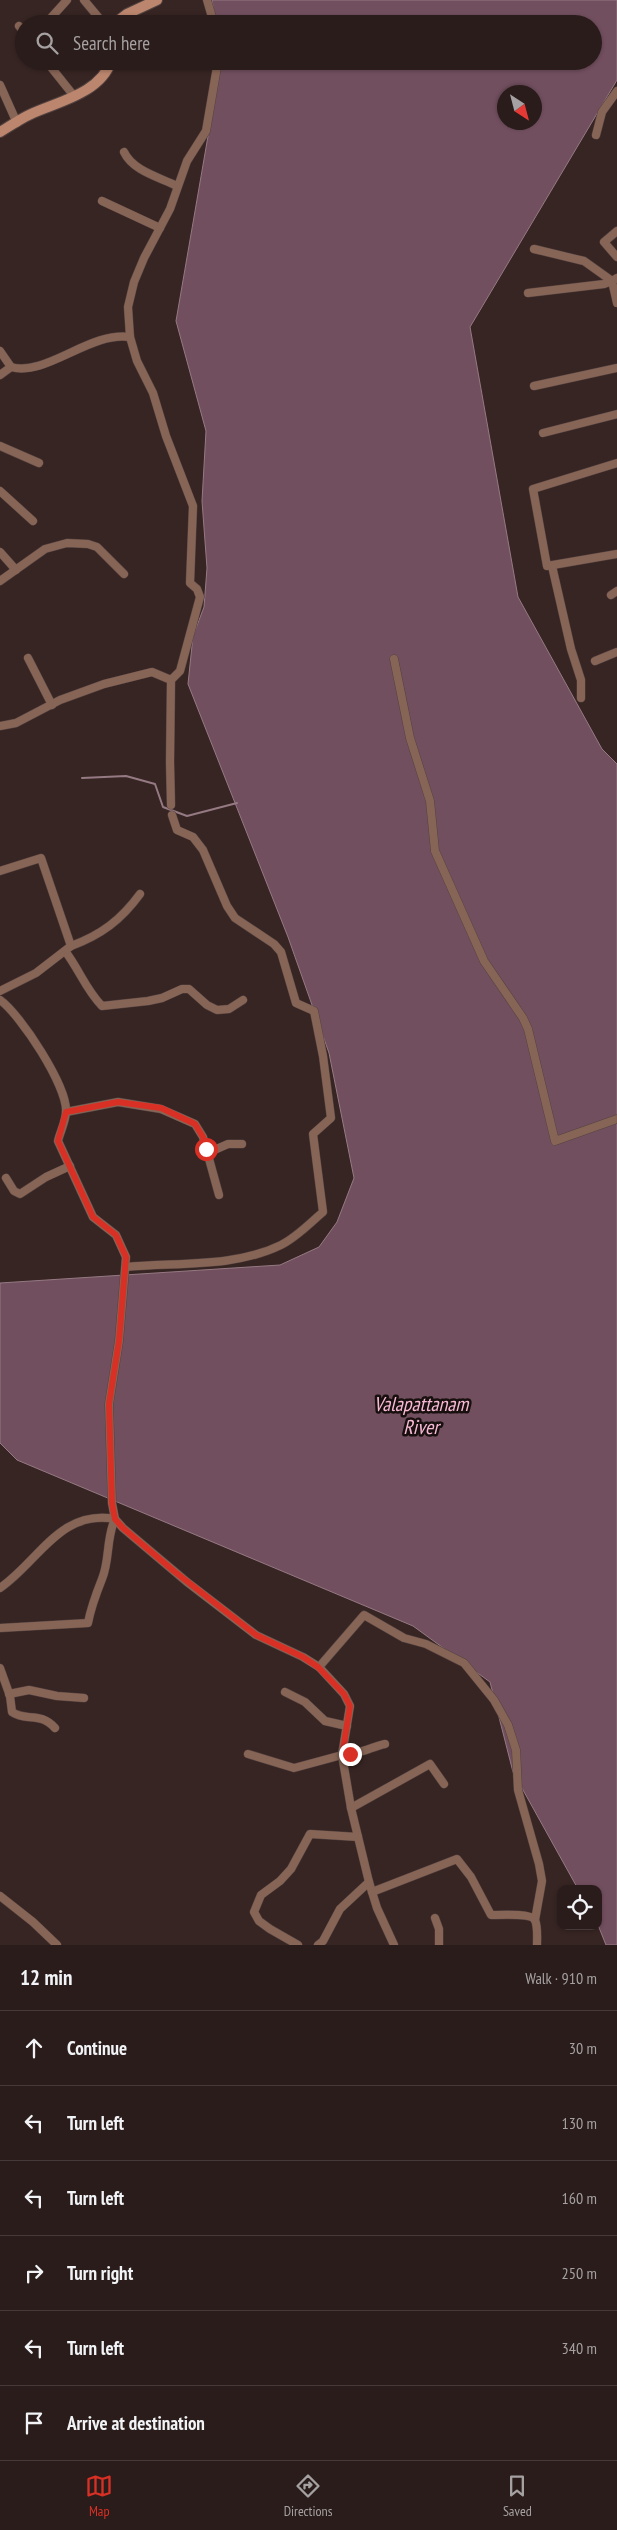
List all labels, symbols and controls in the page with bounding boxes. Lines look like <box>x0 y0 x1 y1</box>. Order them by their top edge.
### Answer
search box <box>15 15 602 70</box>
icon: search <box>33 29 61 57</box>
text: Search here <box>73 31 150 55</box>
north arrow <box>497 85 542 130</box>
route start <box>195 1138 218 1161</box>
water label: Valapattanam River <box>374 1391 469 1440</box>
route end <box>339 1743 362 1766</box>
map controls <box>557 1885 602 1930</box>
button: locate <box>557 1885 602 1930</box>
text: 12 min <box>20 1964 72 1991</box>
text: Walk · 910 m <box>525 1968 597 1988</box>
icon: ahead <box>20 2034 48 2062</box>
text: Continue <box>67 2036 127 2060</box>
text: 30 m <box>569 2038 597 2058</box>
icon: left <box>20 2109 48 2137</box>
text: Turn left <box>67 2111 124 2135</box>
text: 130 m <box>562 2113 597 2133</box>
icon: left <box>20 2184 48 2212</box>
text: Turn left <box>67 2186 124 2210</box>
text: 160 m <box>562 2188 597 2208</box>
icon: right <box>20 2259 48 2287</box>
text: Turn right <box>67 2261 133 2285</box>
text: 250 m <box>562 2263 597 2283</box>
icon: left <box>20 2334 48 2362</box>
text: Turn left <box>67 2336 124 2360</box>
text: 340 m <box>562 2338 597 2358</box>
icon: arrive <box>20 2409 48 2437</box>
text: Arrive at destination <box>67 2411 205 2435</box>
tab: Map <box>85 2472 113 2520</box>
tab: Directions <box>284 2472 332 2520</box>
tab: Saved <box>503 2472 532 2520</box>

